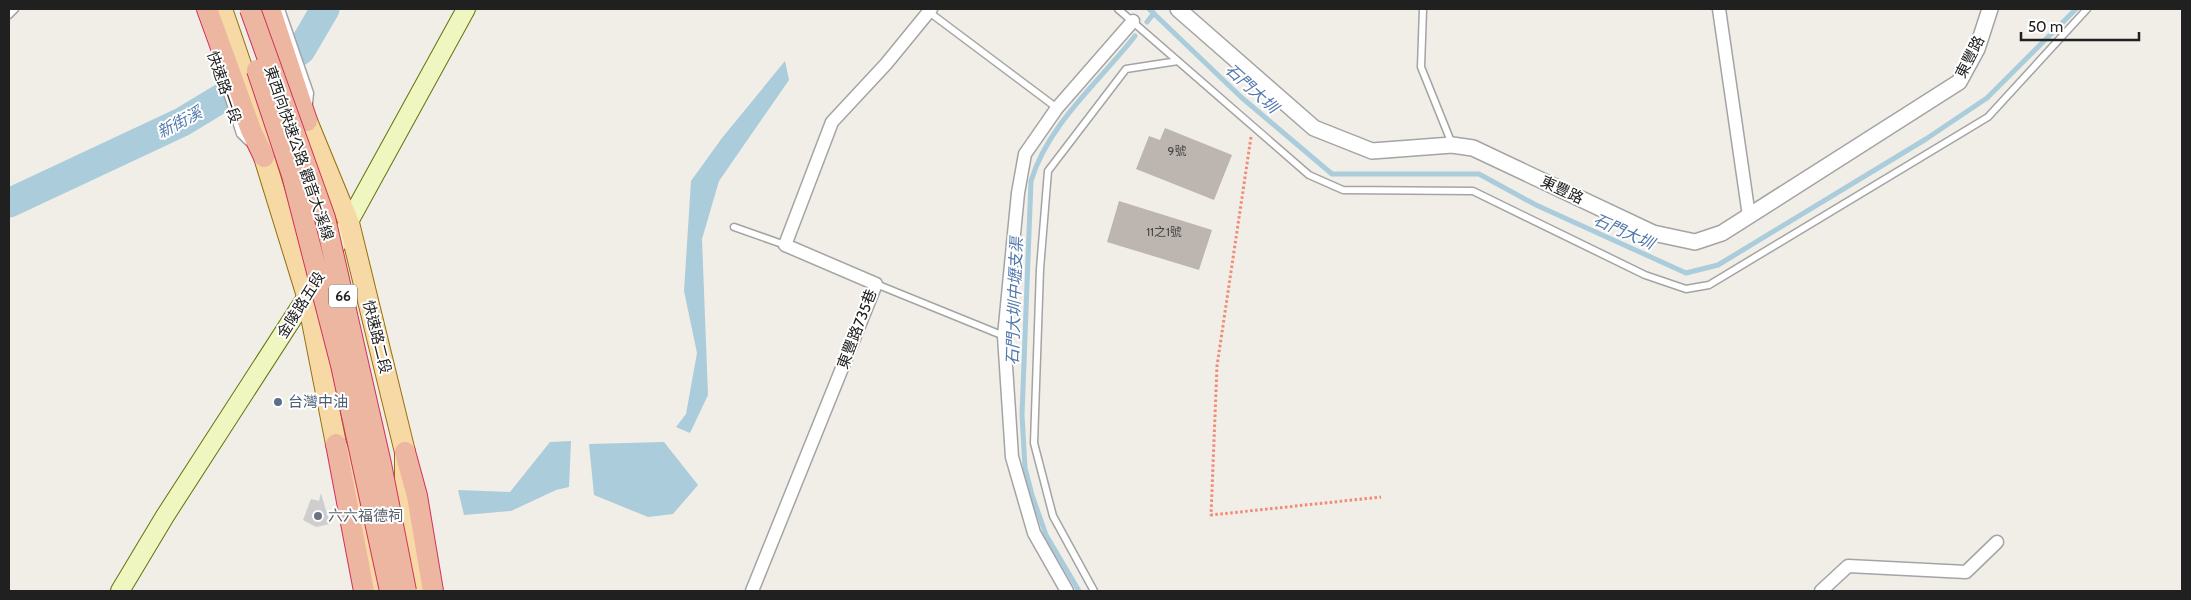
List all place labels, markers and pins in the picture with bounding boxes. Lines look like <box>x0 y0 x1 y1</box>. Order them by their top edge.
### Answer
place label: 台灣中油 <box>288 393 348 411</box>
marker: 台灣中油 <box>272 396 284 408</box>
place label: 六六福德祠 <box>328 507 403 525</box>
marker: 六六福德祠 <box>312 510 324 522</box>

